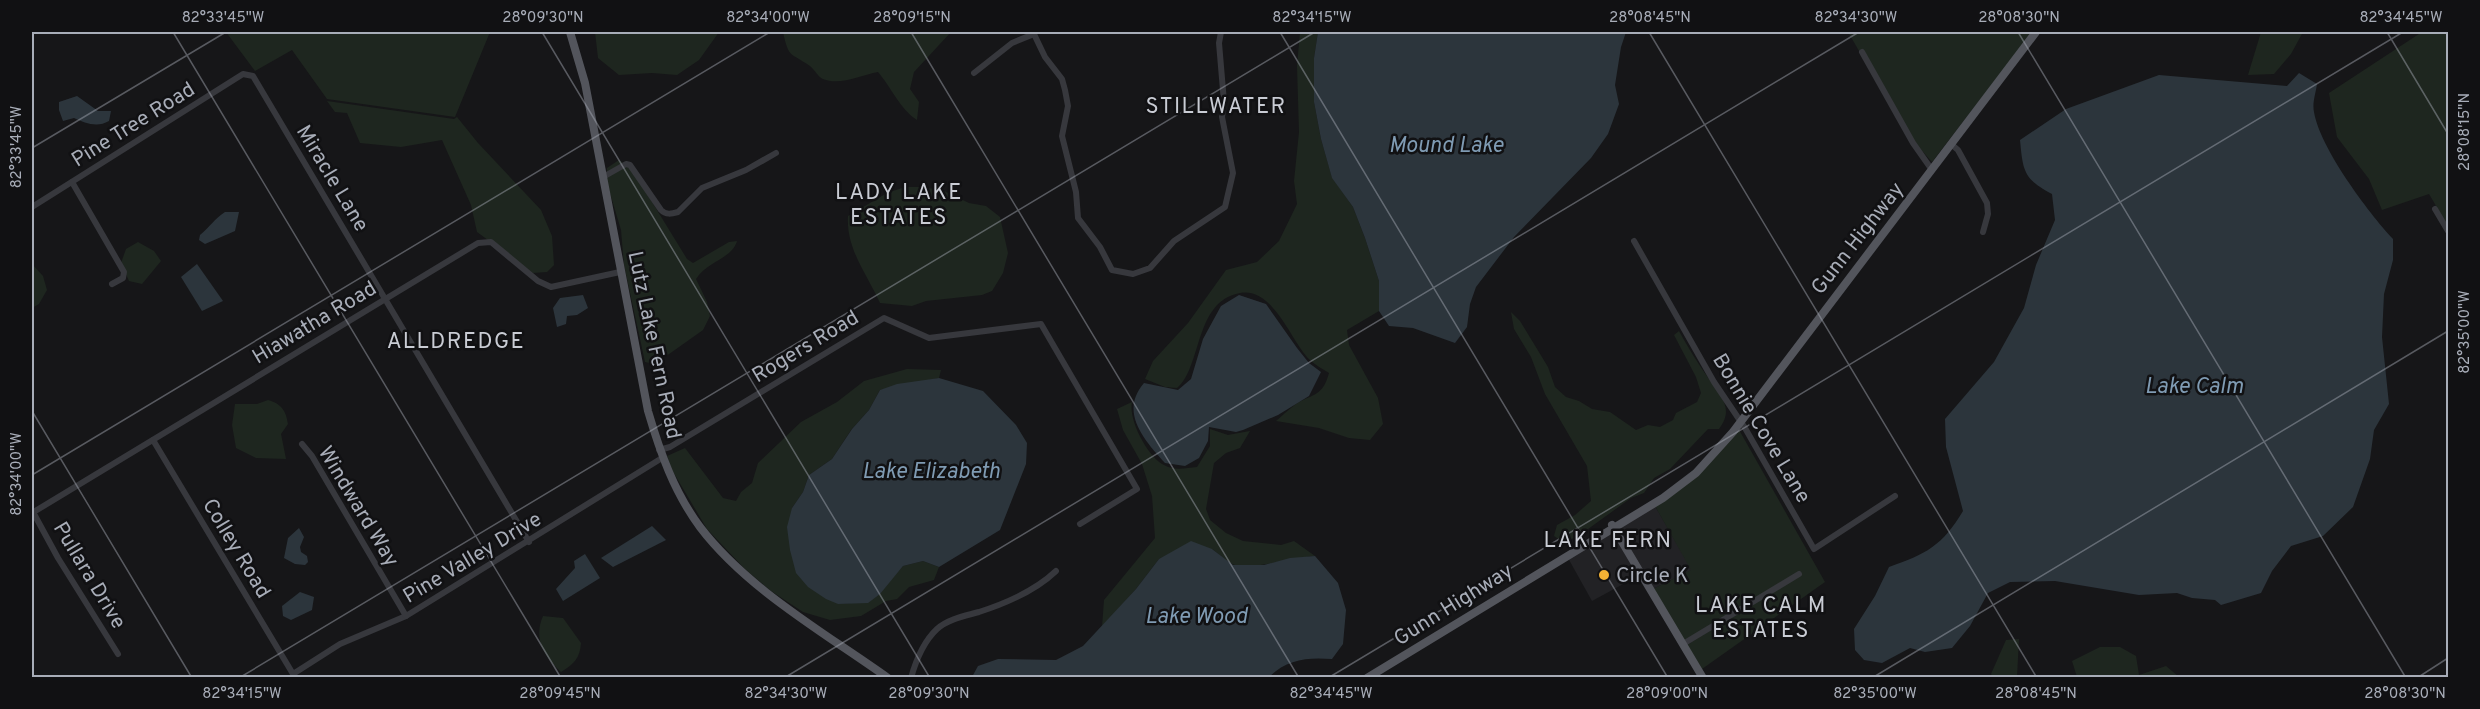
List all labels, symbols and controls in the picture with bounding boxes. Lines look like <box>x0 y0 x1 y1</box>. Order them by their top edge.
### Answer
text: 82°33'45"W <box>182 9 264 28</box>
text: 28°09'30"N <box>502 9 584 28</box>
text: 82°34'00"W <box>726 9 810 28</box>
text: 28°09'15"N <box>873 9 951 28</box>
text: 82°34'15"W <box>1272 9 1352 28</box>
text: 28°08'45"N <box>1609 9 1691 28</box>
text: 82°34'30"W <box>1815 9 1897 28</box>
text: 28°08'30"N <box>1978 9 2060 28</box>
text: 82°34'45"W <box>2359 9 2443 28</box>
street label: Pine Tree Road <box>67 77 201 174</box>
text: 28°08'15"N <box>2456 93 2475 171</box>
district label: STILLWATER <box>1145 94 1287 121</box>
text: 82°33'45"W <box>8 106 27 188</box>
street label: Miracle Lane <box>289 120 374 237</box>
water label: Mound Lake <box>1389 133 1504 160</box>
street label: Gunn Highway <box>1806 177 1911 301</box>
district label: LADY LAKE ESTATES <box>835 180 963 232</box>
street label: Lutz Lake Fern Road <box>620 249 687 442</box>
street label: Hiawatha Road <box>248 276 382 371</box>
text: 82°35'00"W <box>2456 290 2475 374</box>
street label: Rogers Road <box>747 305 864 390</box>
district label: ALLDREDGE <box>387 329 525 356</box>
street label: Bonnie Cove Lane <box>1705 349 1816 508</box>
water label: Lake Calm <box>2145 374 2243 401</box>
text: 82°34'00"W <box>8 432 27 516</box>
street label: Windward Way <box>311 441 404 572</box>
water label: Lake Elizabeth <box>862 459 1000 486</box>
street label: Colley Road <box>195 494 276 604</box>
street label: Pine Valley Drive <box>399 506 547 610</box>
street label: Pullara Drive <box>46 517 131 634</box>
district label: LAKE FERN <box>1543 528 1673 555</box>
street label: Gunn Highway <box>1389 558 1518 653</box>
place label: Circle K <box>1616 563 1689 590</box>
marker: Circle K <box>1597 568 1611 582</box>
district label: LAKE CALM ESTATES <box>1695 593 1827 645</box>
water label: Lake Wood <box>1145 604 1249 631</box>
text: 82°34'15"W <box>202 685 282 704</box>
text: 28°09'45"N <box>519 685 601 704</box>
text: 82°34'30"W <box>745 685 827 704</box>
text: 28°09'30"N <box>888 685 970 704</box>
text: 82°34'45"W <box>1289 685 1373 704</box>
text: 28°09'00"N <box>1626 685 1708 704</box>
text: 82°35'00"W <box>1833 685 1917 704</box>
text: 28°08'45"N <box>1995 685 2077 704</box>
text: 28°08'30"N <box>2364 685 2446 704</box>

